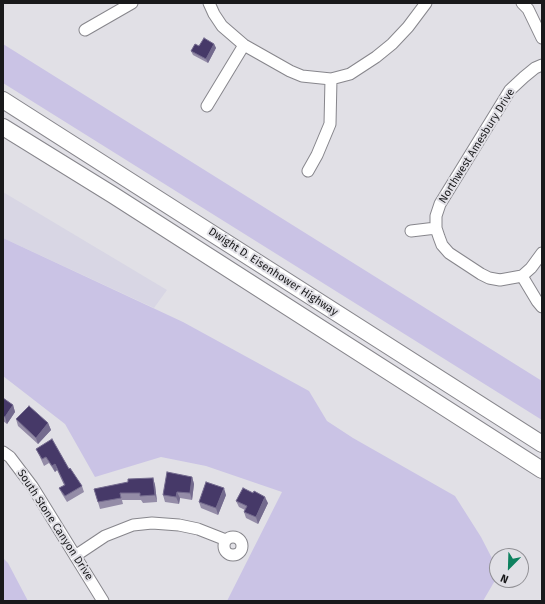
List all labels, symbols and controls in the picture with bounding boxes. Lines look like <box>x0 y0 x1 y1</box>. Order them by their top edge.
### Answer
street label: Northwest Amesbury Drive <box>436 86 518 206</box>
street label: Dwight D. Eisenhower Highway <box>206 225 340 319</box>
street label: South Stone Canyon Drive <box>14 467 96 583</box>
north arrow <box>489 548 529 588</box>
text: N <box>499 571 510 586</box>

